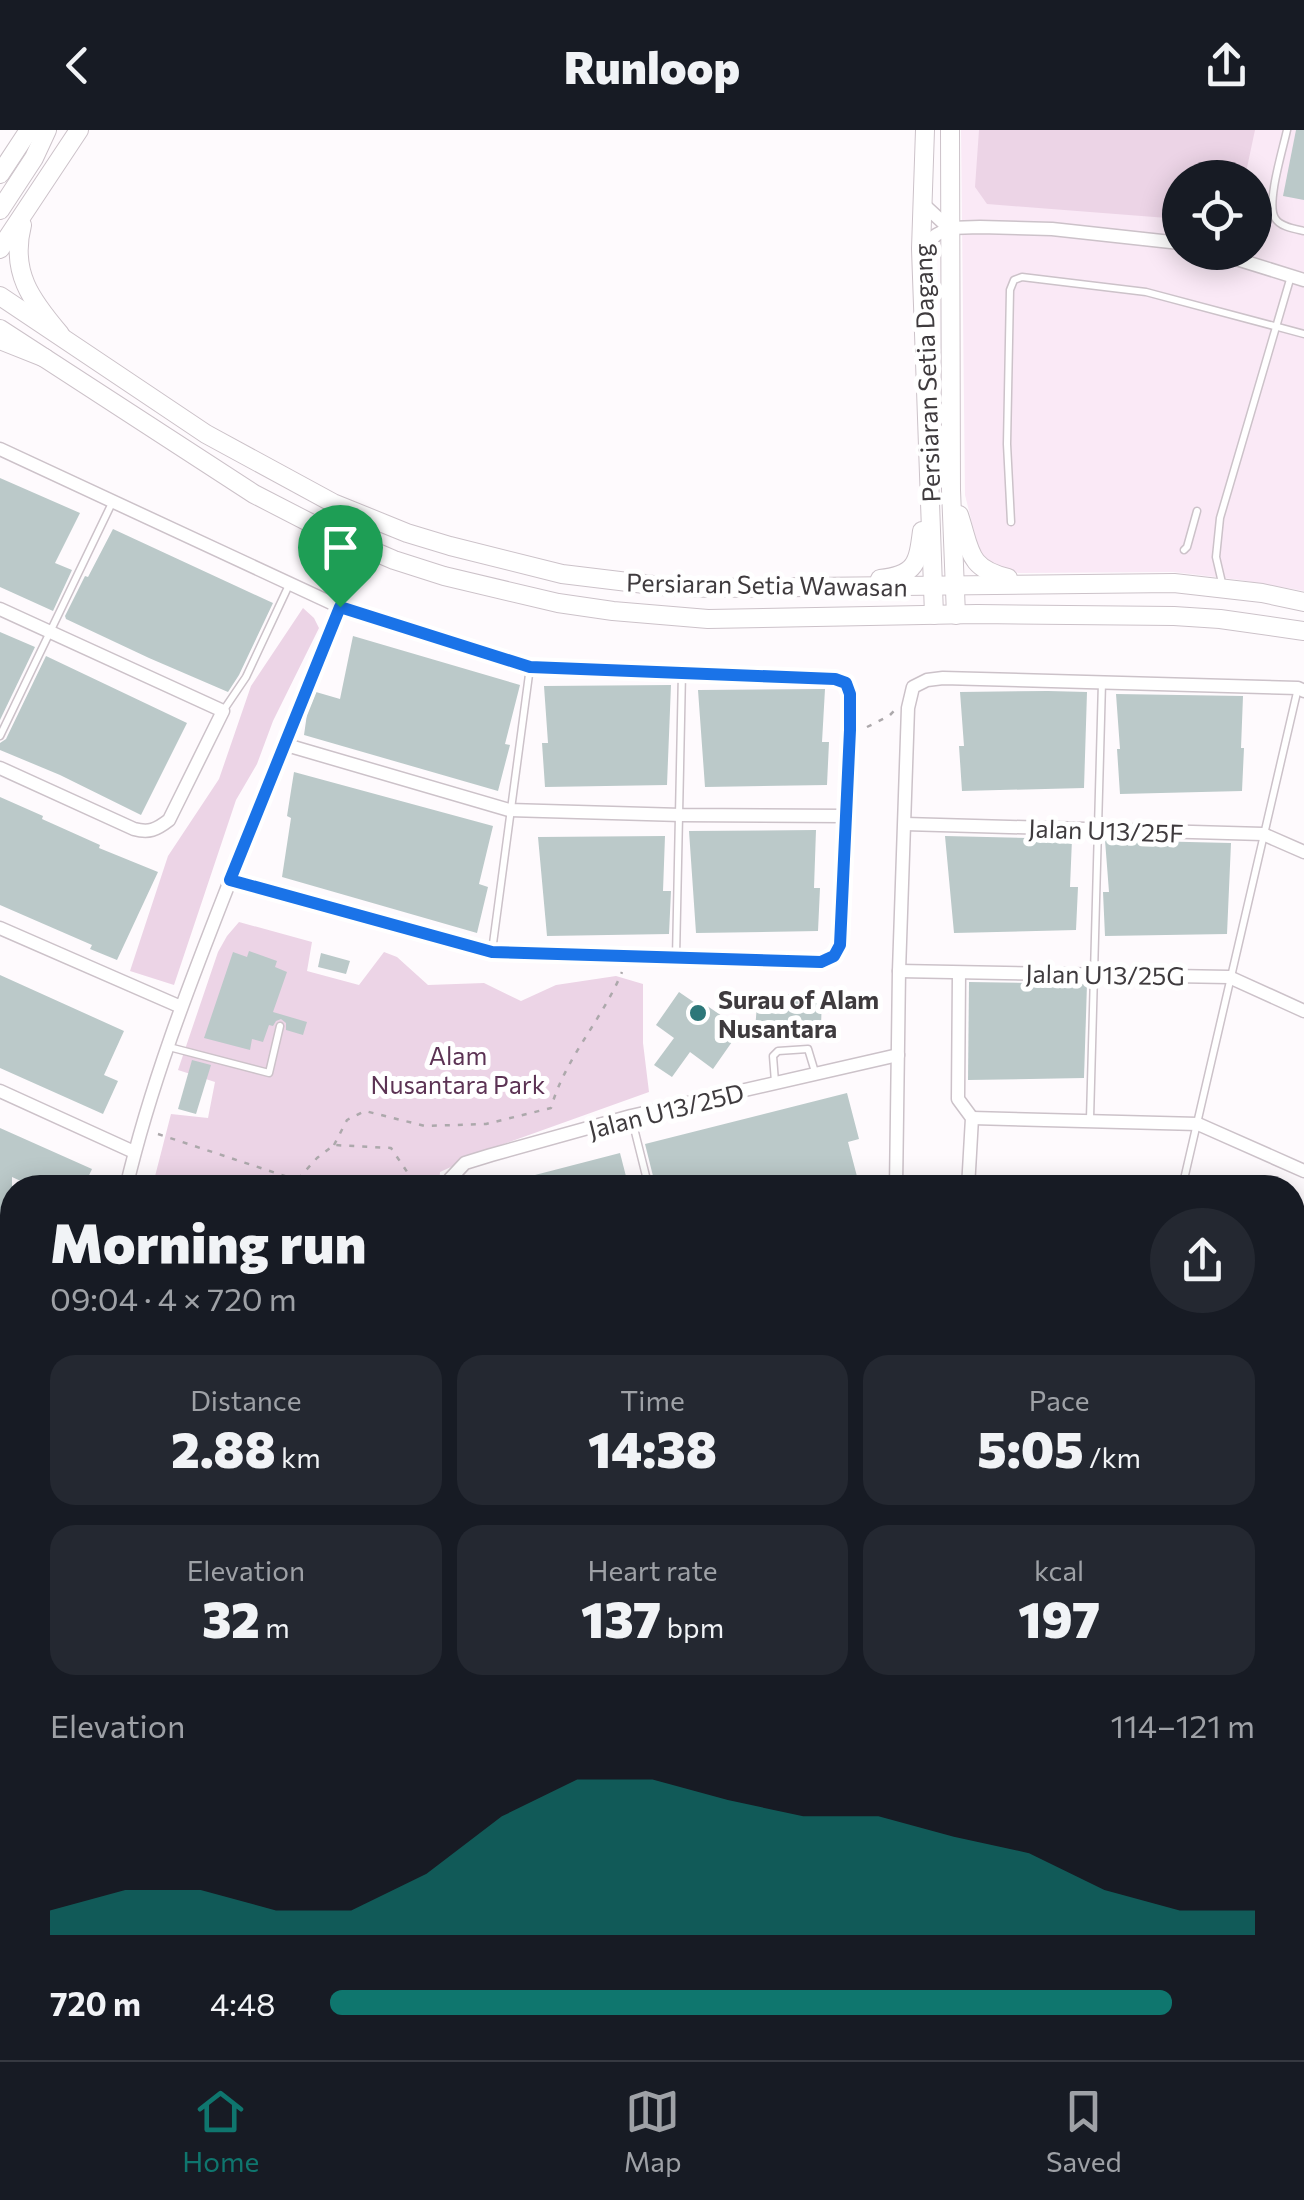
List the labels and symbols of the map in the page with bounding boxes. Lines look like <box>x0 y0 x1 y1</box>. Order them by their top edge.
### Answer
street label: Persiaran Setia Dagang <box>906 243 946 503</box>
pin <box>298 505 383 608</box>
street label: Persiaran Setia Wawasan <box>626 567 908 601</box>
street label: Jalan U13/25F <box>1028 812 1184 848</box>
street label: Jalan U13/25G <box>1025 958 1185 990</box>
place label: Surau of Alam Nusantara <box>718 984 879 1043</box>
marker: Surau of Alam Nusantara <box>687 1002 709 1024</box>
park label: Alam Nusantara Park <box>371 1040 546 1099</box>
street label: Jalan U13/25D <box>585 1076 747 1144</box>

